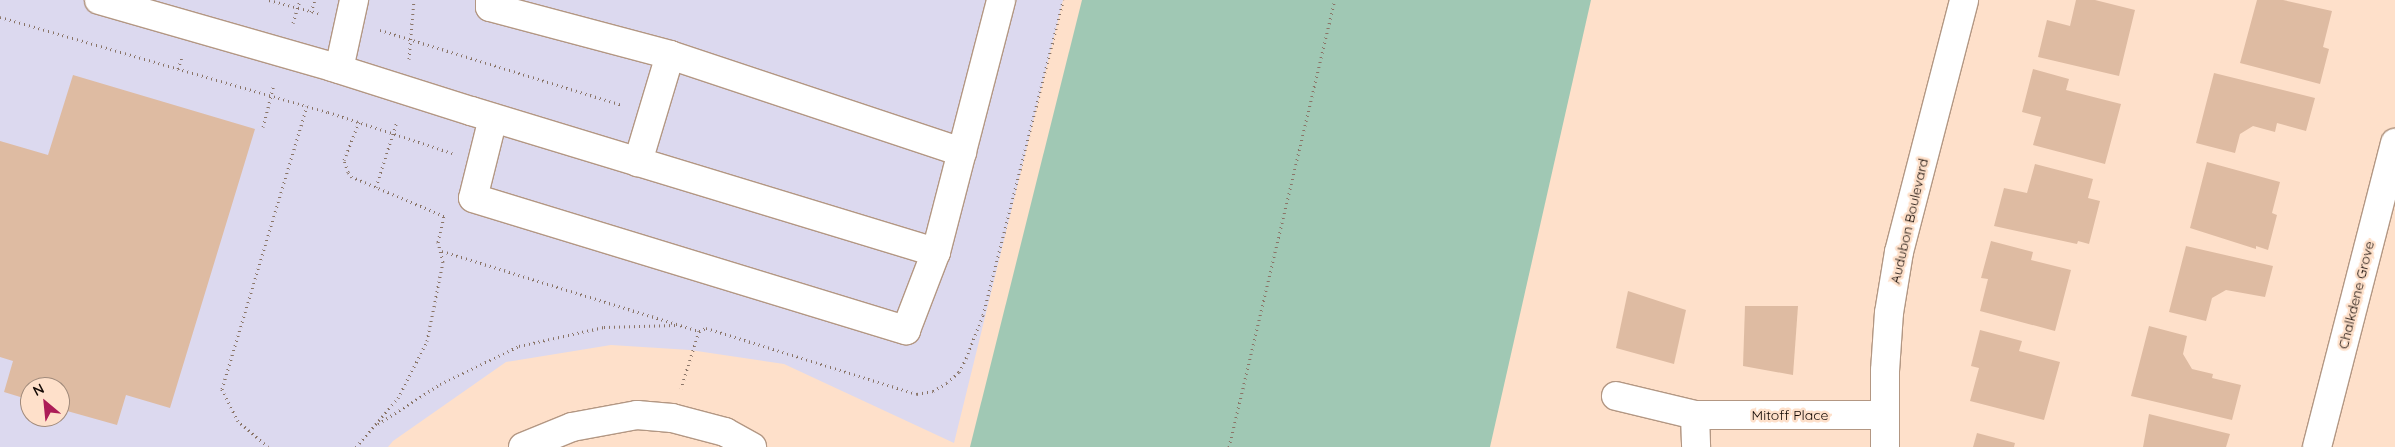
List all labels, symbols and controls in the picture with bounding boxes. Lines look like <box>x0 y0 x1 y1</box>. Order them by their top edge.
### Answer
street label: Audubon Boulevard <box>1886 157 1932 285</box>
street label: Chalkdene Grove <box>2334 239 2378 351</box>
north arrow <box>20 377 70 427</box>
text: N <box>30 379 47 400</box>
street label: Mitoff Place <box>1752 407 1828 423</box>

